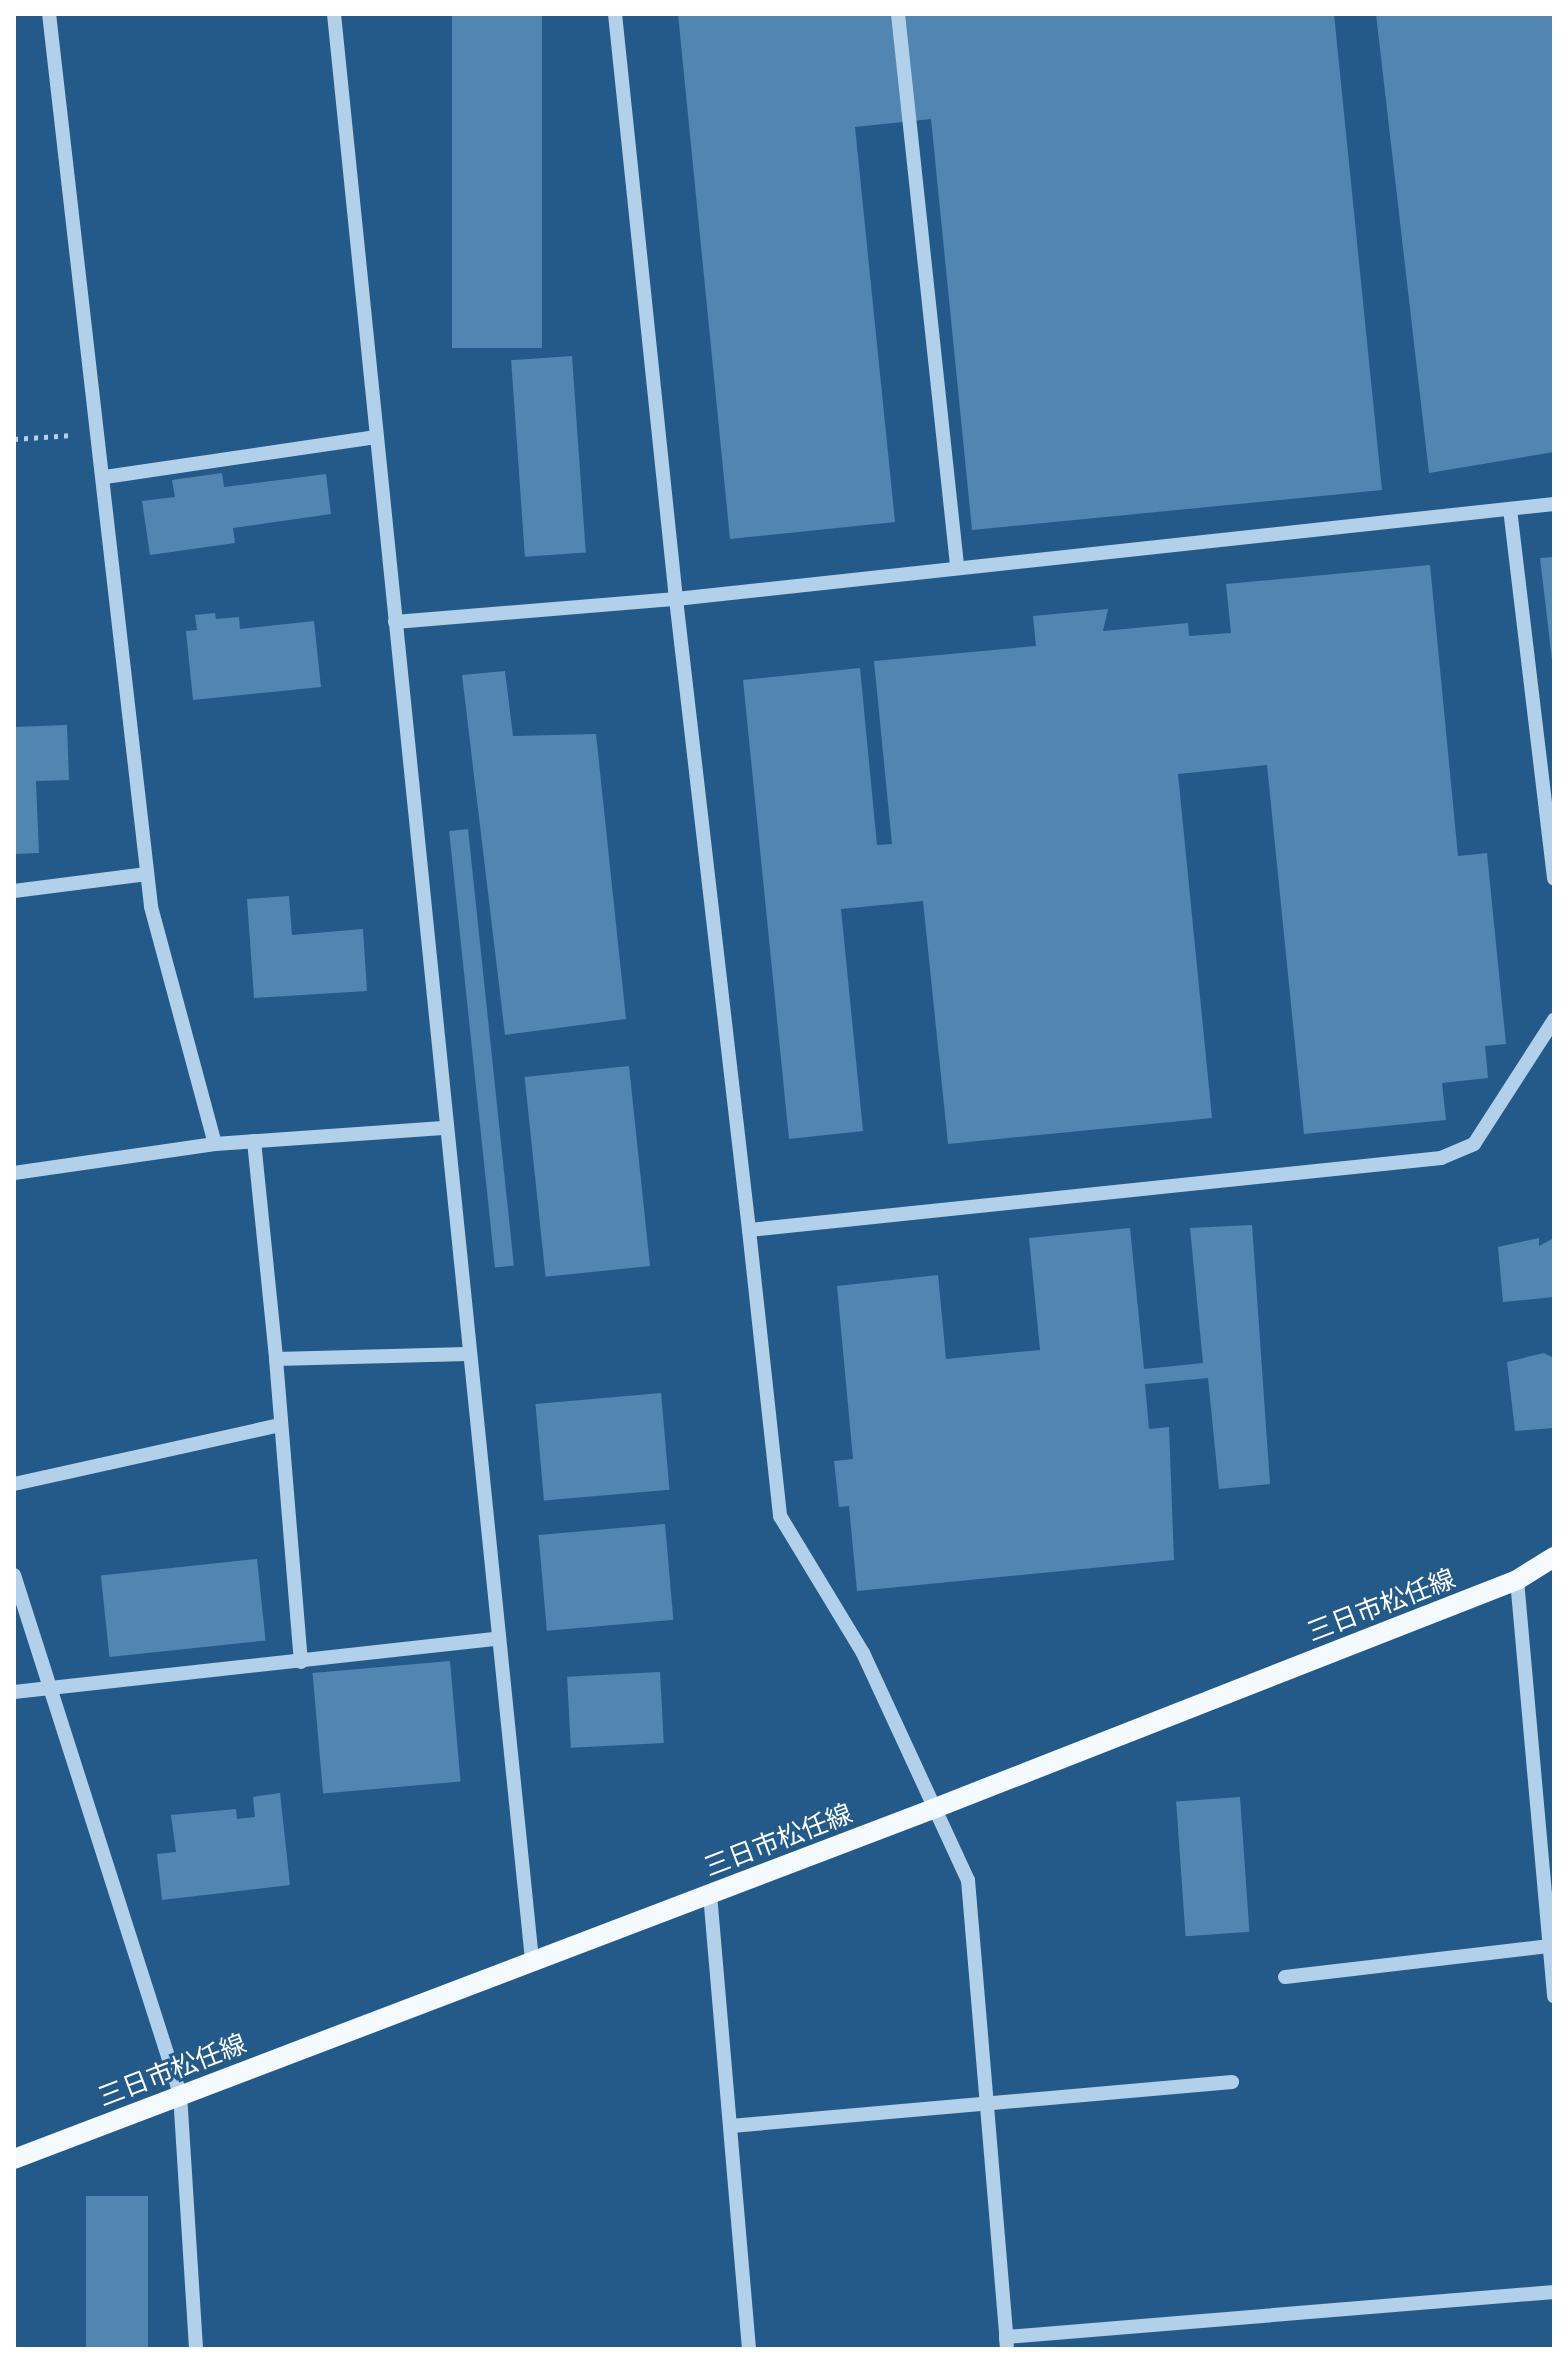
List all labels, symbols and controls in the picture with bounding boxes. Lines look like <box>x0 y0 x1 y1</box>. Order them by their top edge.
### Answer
street label: 三日市松任線 <box>1303 1562 1459 1648</box>
street label: 三日市松任線 <box>700 1797 856 1883</box>
street label: 三日市松任線 <box>94 2027 250 2113</box>

